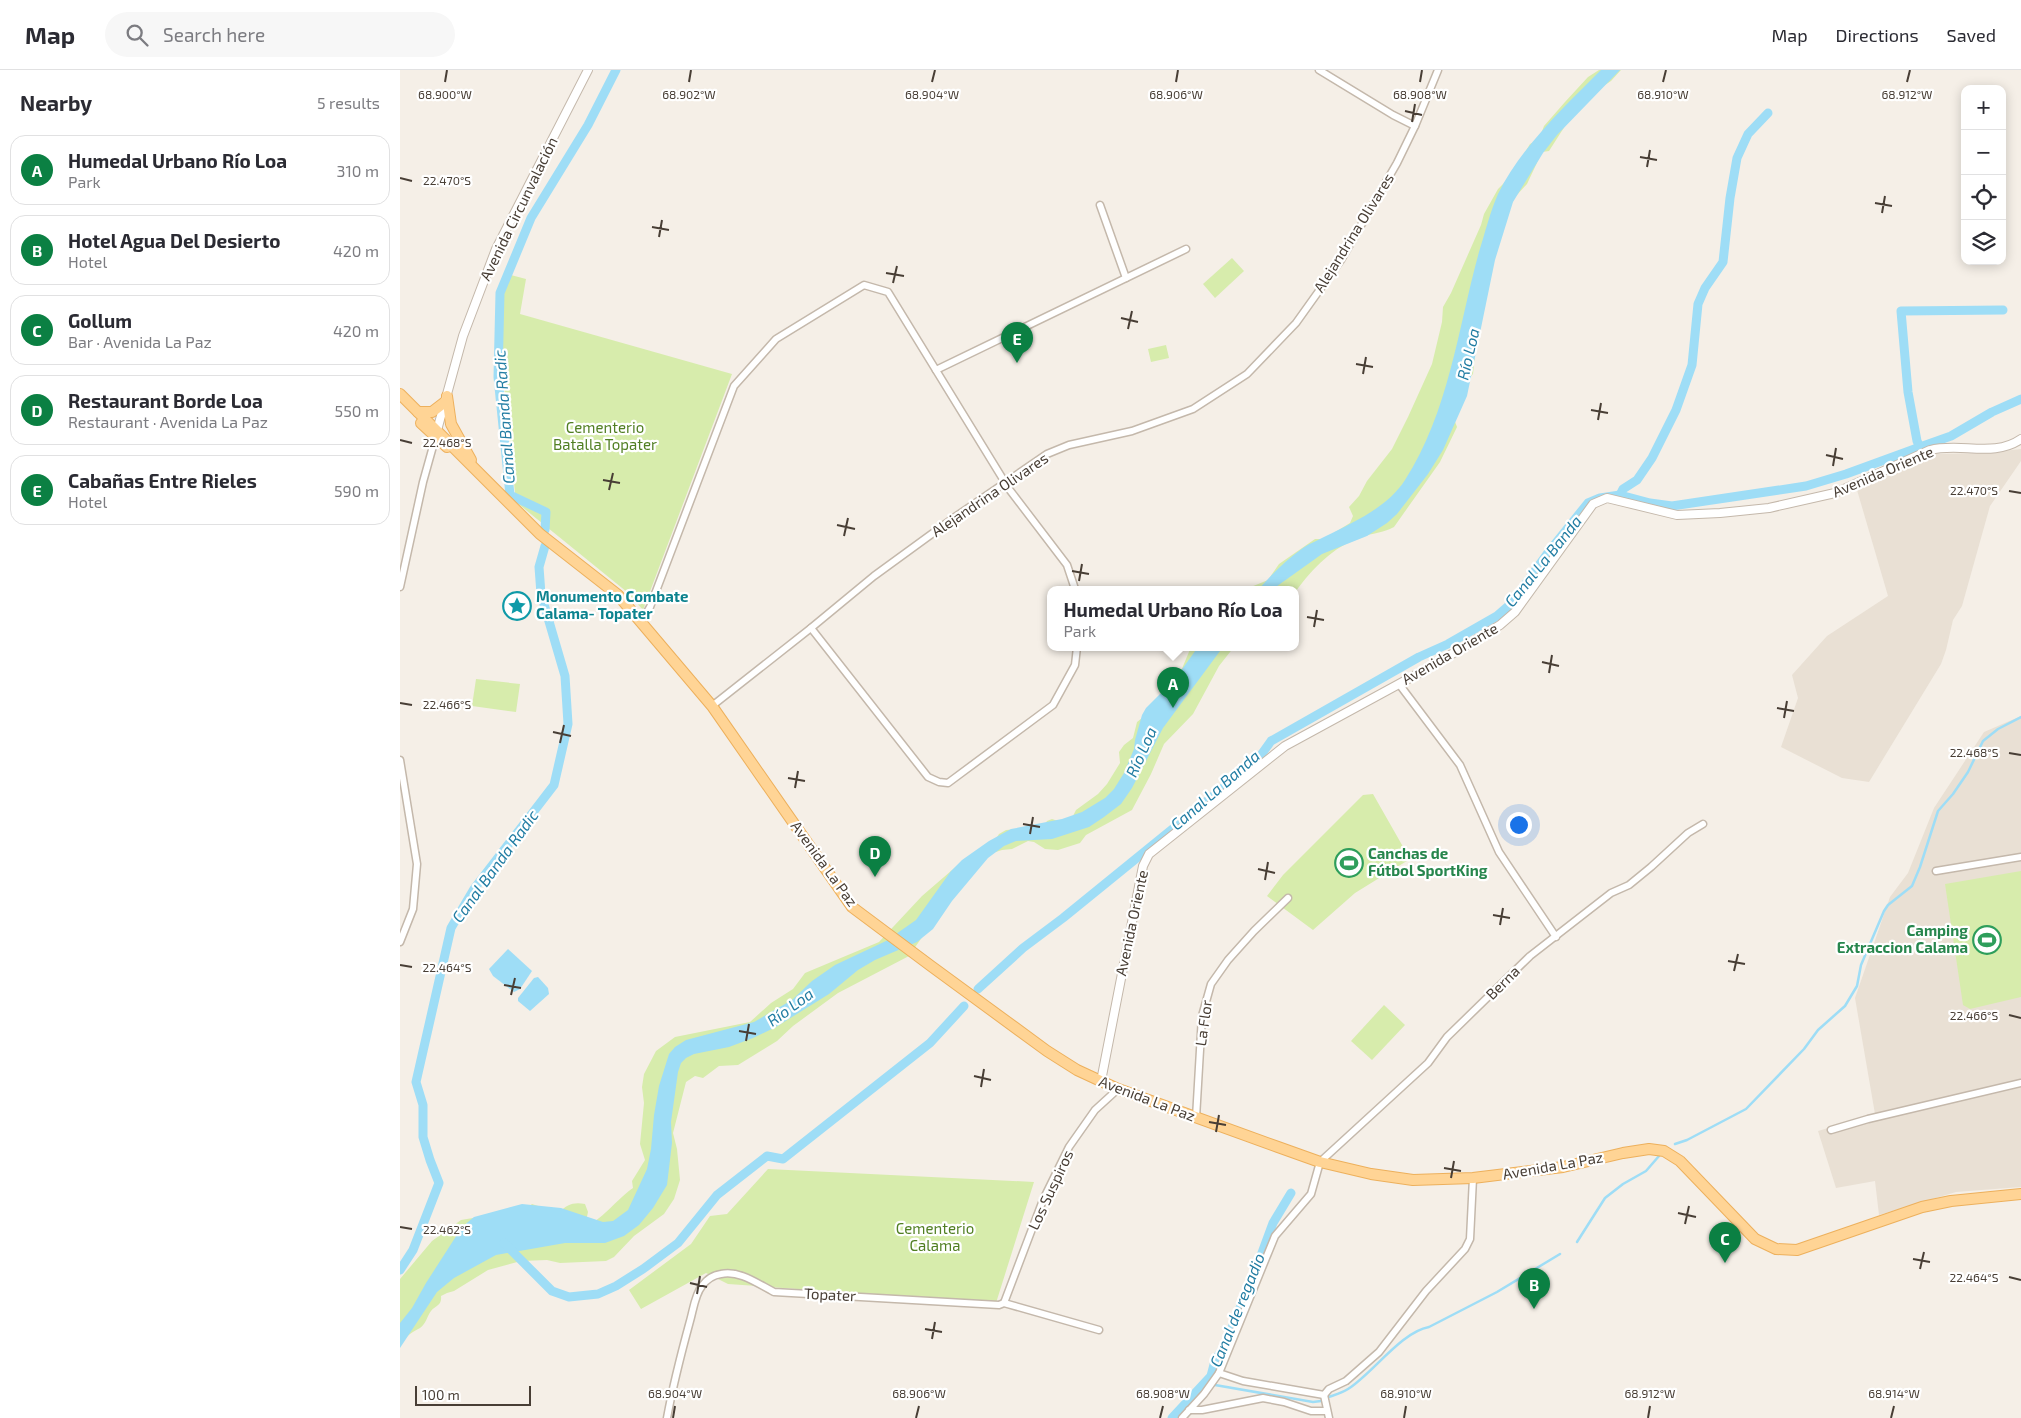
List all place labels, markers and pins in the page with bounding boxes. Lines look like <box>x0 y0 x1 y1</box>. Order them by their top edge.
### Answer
pin: E <box>1001 322 1033 363</box>
place label: Monumento Combate Calama- Topater <box>536 587 688 622</box>
place icon: Monumento Combate Calama- Topater <box>502 591 532 621</box>
pin: A <box>1157 667 1189 708</box>
pin: D <box>859 836 891 877</box>
place label: Canchas de Fútbol SportKing <box>1368 844 1488 879</box>
sports icon: Canchas de Fútbol SportKing <box>1334 848 1364 878</box>
place label: Camping Extraccion Calama <box>1837 921 1968 956</box>
sports icon: Camping Extraccion Calama <box>1972 925 2002 955</box>
pin: C <box>1709 1222 1741 1263</box>
pin: B <box>1518 1268 1550 1309</box>

